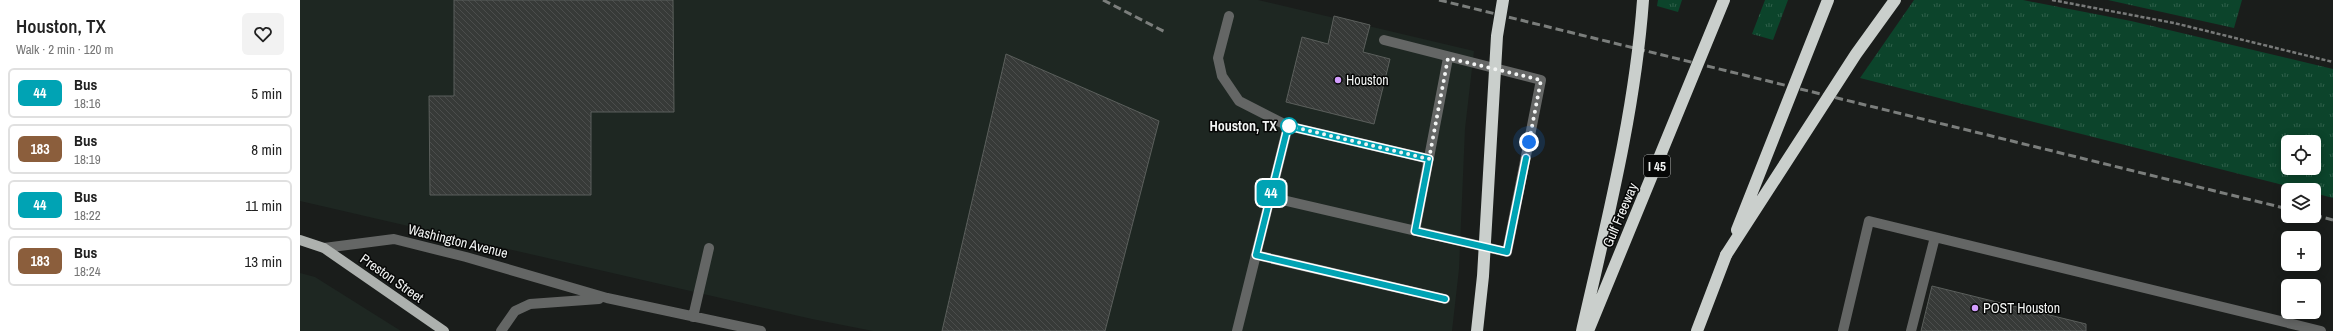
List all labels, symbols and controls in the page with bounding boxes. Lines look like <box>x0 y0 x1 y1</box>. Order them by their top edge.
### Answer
text: Houston, TX <box>16 13 106 39</box>
button: heart <box>242 13 284 55</box>
text: Walk · 2 min · 120 m <box>16 41 113 58</box>
place label: Houston <box>1346 71 1389 89</box>
text: Bus <box>74 74 97 95</box>
marker: Houston <box>1333 75 1343 85</box>
text: 5 min <box>251 83 282 104</box>
text: 44 <box>34 84 46 102</box>
text: 18:16 <box>74 95 101 112</box>
place label: Houston, TX <box>1209 117 1277 135</box>
marker: Houston, TX <box>1280 117 1298 135</box>
text: Bus <box>74 130 97 151</box>
your location <box>1519 132 1539 152</box>
map controls <box>2281 135 2321 319</box>
button: locate <box>2281 135 2321 175</box>
text: 8 min <box>251 139 282 160</box>
text: 183 <box>30 140 50 158</box>
text: 18:19 <box>74 151 101 168</box>
road number: I 45 <box>1644 155 1670 177</box>
line badge: 44 <box>1253 180 1289 206</box>
street label: Gulf Freeway <box>1598 180 1642 250</box>
button: layers <box>2281 183 2321 223</box>
text: 44 <box>1265 184 1277 202</box>
text: Bus <box>74 186 97 207</box>
text: 11 min <box>245 195 282 216</box>
text: 44 <box>34 196 46 214</box>
text: 18:22 <box>74 207 101 224</box>
street label: Washington Avenue <box>406 220 510 262</box>
button: + <box>2281 231 2321 271</box>
text: Bus <box>74 242 97 263</box>
street label: Preston Street <box>357 250 427 306</box>
text: 13 min <box>244 251 282 272</box>
text: 183 <box>30 252 50 270</box>
text: 18:24 <box>74 263 101 280</box>
button: − <box>2281 279 2321 319</box>
place label: POST Houston <box>1983 299 2060 317</box>
marker: POST Houston <box>1970 303 1980 313</box>

